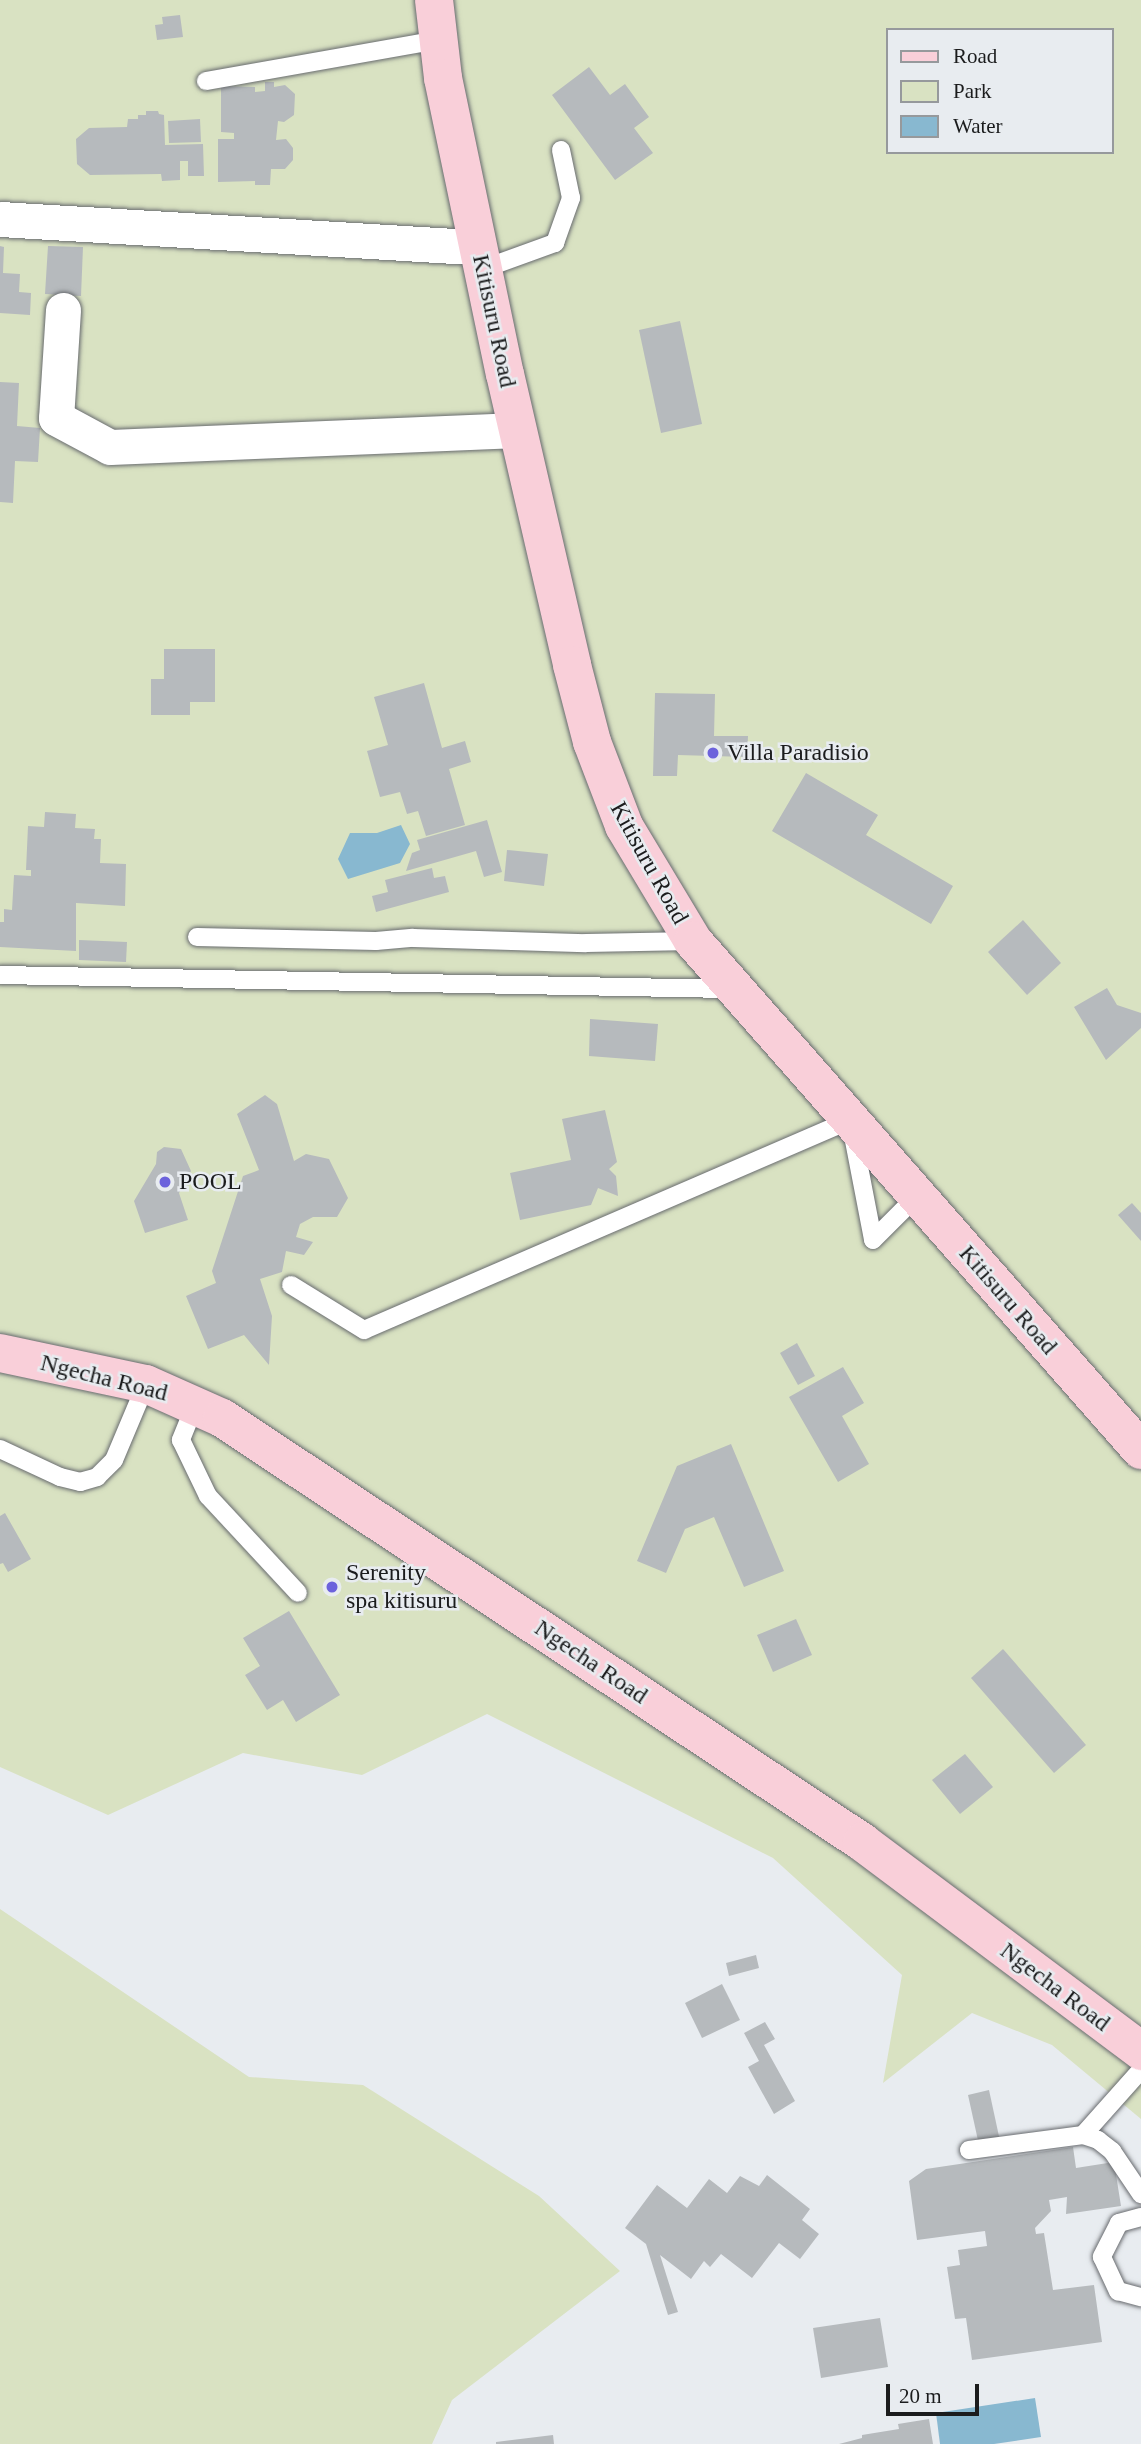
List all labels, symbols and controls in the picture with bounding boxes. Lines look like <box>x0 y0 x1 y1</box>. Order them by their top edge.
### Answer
legend <box>886 28 1113 154</box>
text: Road <box>953 44 997 68</box>
text: Park <box>953 79 992 103</box>
text: Water <box>953 114 1003 138</box>
street label: Kitisuru Road <box>466 252 522 390</box>
place label: Villa Paradisio <box>727 739 869 767</box>
marker: Villa Paradisio <box>705 745 721 761</box>
street label: Kitisuru Road <box>604 797 694 929</box>
place label: POOL <box>179 1168 242 1196</box>
marker: POOL <box>157 1174 173 1190</box>
street label: Kitisuru Road <box>953 1239 1063 1361</box>
street label: Ngecha Road <box>37 1348 171 1408</box>
place label: Serenity spa kitisuru <box>346 1559 457 1615</box>
marker: Serenity spa kitisuru <box>324 1579 340 1595</box>
street label: Ngecha Road <box>529 1614 653 1710</box>
street label: Ngecha Road <box>994 1936 1116 2038</box>
scale bar <box>889 2370 982 2414</box>
text: 20 m <box>899 2384 942 2408</box>

